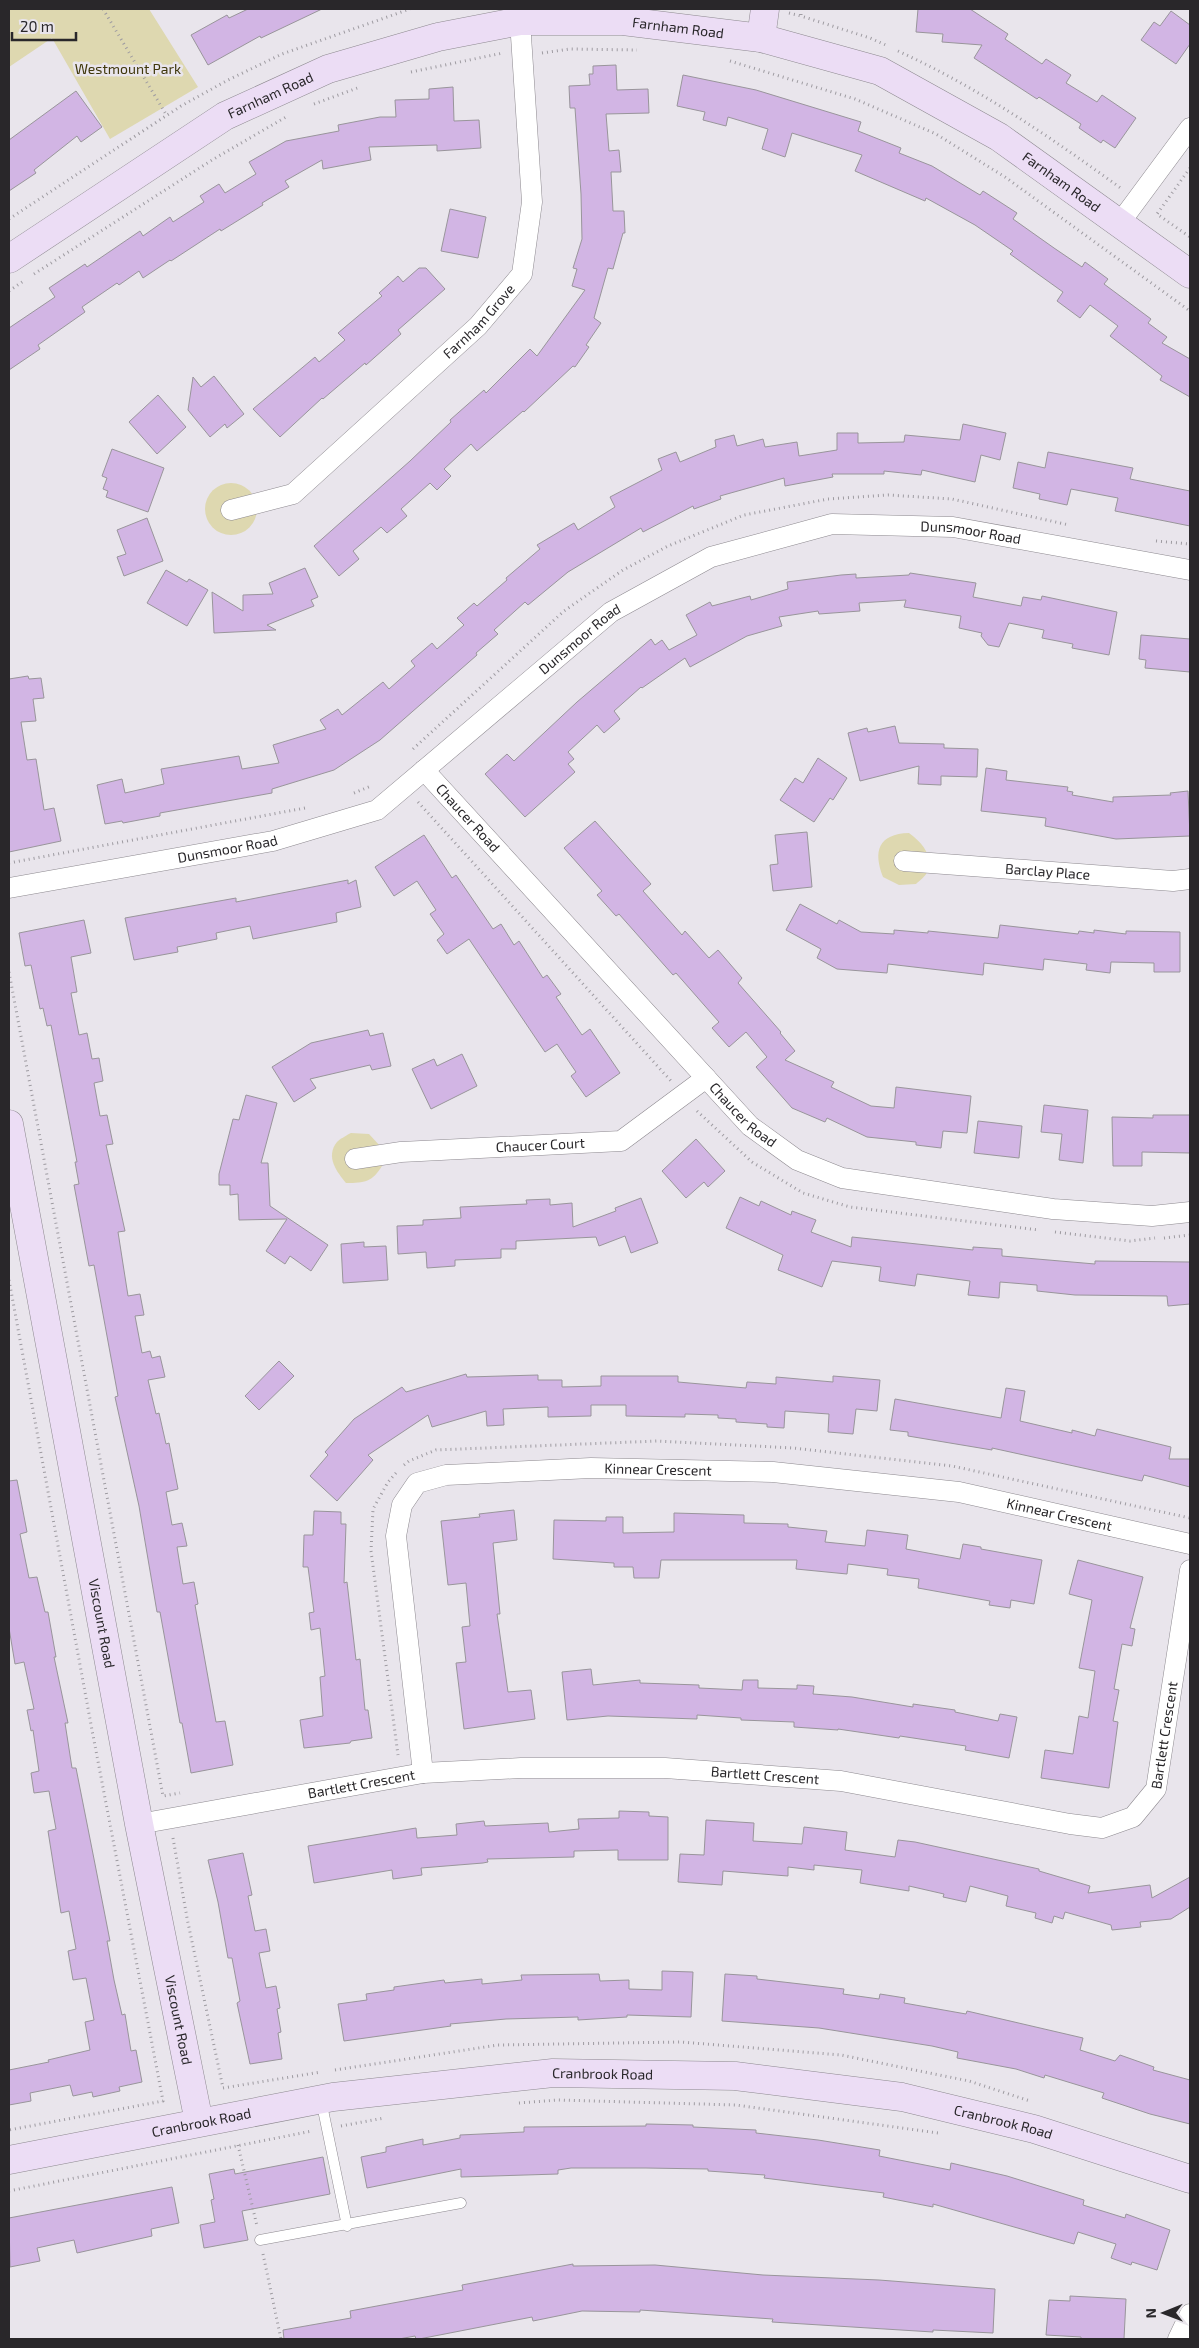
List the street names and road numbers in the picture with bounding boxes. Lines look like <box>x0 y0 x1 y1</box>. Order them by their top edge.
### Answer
street label: Farnham Road <box>631 13 725 41</box>
street label: Farnham Road <box>225 68 316 122</box>
street label: Farnham Road <box>1019 148 1104 215</box>
street label: Farnham Grove <box>439 280 518 362</box>
street label: Dunsmoor Road <box>920 517 1022 547</box>
street label: Dunsmoor Road <box>535 600 623 677</box>
street label: Chaucer Road <box>433 780 504 855</box>
street label: Dunsmoor Road <box>176 831 280 866</box>
street label: Barclay Place <box>1005 860 1091 883</box>
street label: Chaucer Road <box>706 1079 780 1150</box>
street label: Chaucer Court <box>495 1134 585 1155</box>
street label: Kinnear Crescent <box>604 1459 712 1479</box>
street label: Kinnear Crescent <box>1005 1494 1114 1534</box>
street label: Viscount Road <box>86 1577 119 1670</box>
street label: Bartlett Crescent <box>1147 1680 1181 1790</box>
street label: Bartlett Crescent <box>710 1762 820 1787</box>
street label: Bartlett Crescent <box>306 1766 416 1802</box>
street label: Viscount Road <box>162 1974 196 2066</box>
street label: Cranbrook Road <box>552 2064 653 2083</box>
street label: Cranbrook Road <box>952 2101 1055 2142</box>
street label: Cranbrook Road <box>150 2104 253 2140</box>

